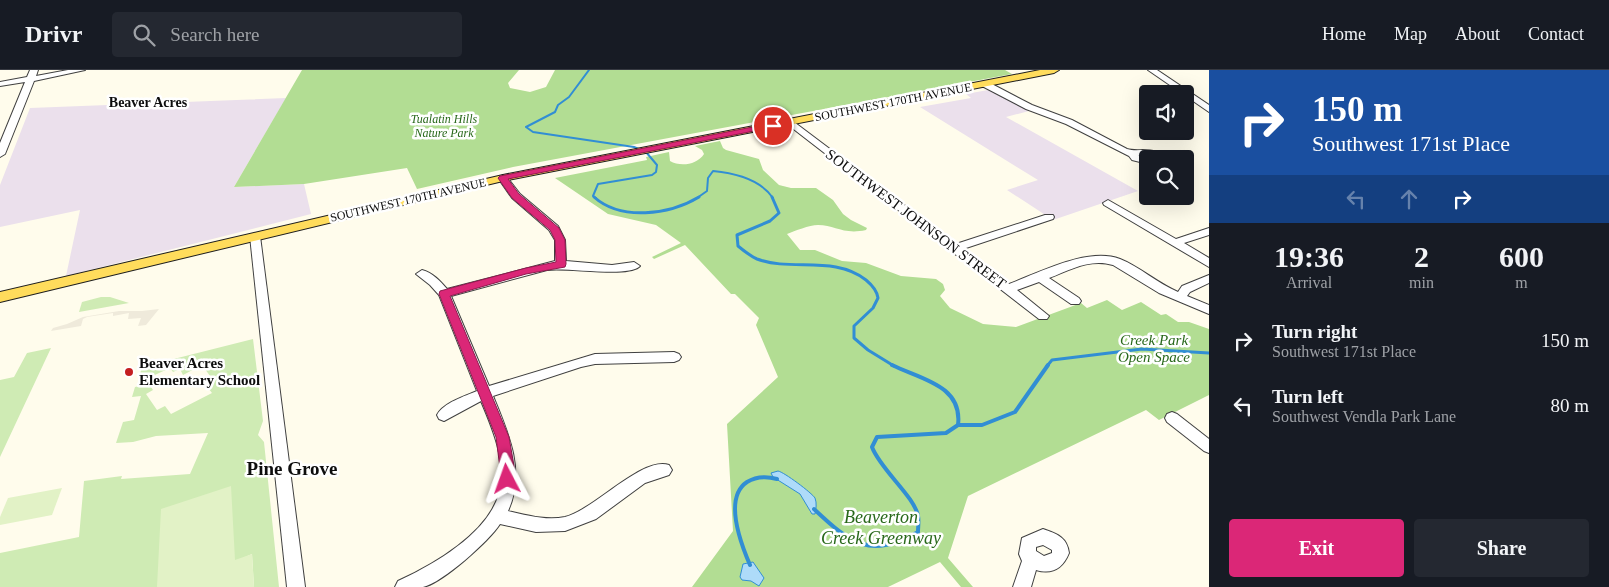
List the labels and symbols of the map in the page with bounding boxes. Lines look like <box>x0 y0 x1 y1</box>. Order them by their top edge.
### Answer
street label: SOUTHWEST 170TH AVENUE <box>813 80 973 124</box>
district label: Beaver Acres <box>109 95 188 110</box>
pin <box>752 105 794 147</box>
park label: Tualatin Hills Nature Park <box>411 112 478 140</box>
street label: SOUTHWEST JOHNSON STREET <box>823 146 1009 292</box>
street label: SOUTHWEST 170TH AVENUE <box>329 175 487 225</box>
park label: Creek Park Open Space <box>1118 332 1190 365</box>
place label: Beaver Acres Elementary School <box>139 355 260 388</box>
marker: Beaver Acres Elementary School <box>123 366 135 378</box>
position arrow <box>480 452 532 504</box>
district label: Pine Grove <box>247 458 337 479</box>
park label: Beaverton Creek Greenway <box>821 507 941 548</box>

